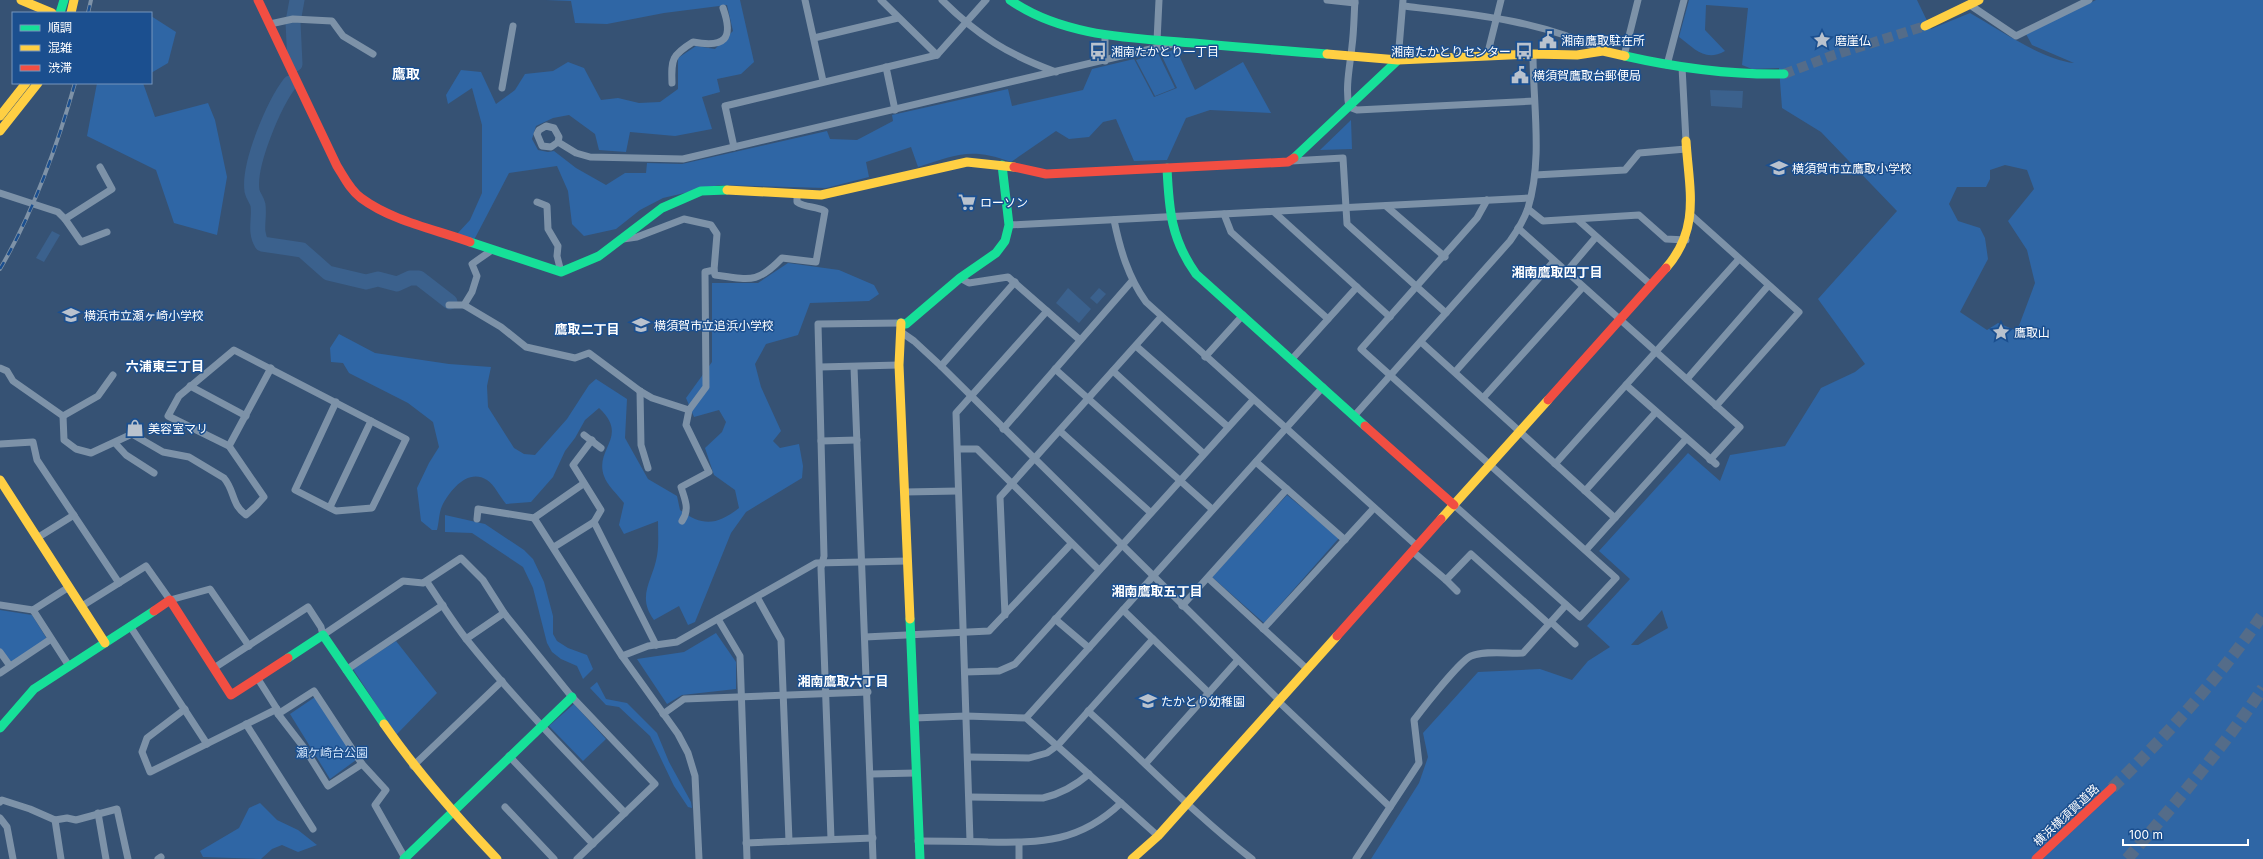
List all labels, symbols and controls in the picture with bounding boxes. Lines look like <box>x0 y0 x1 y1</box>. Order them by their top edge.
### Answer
legend <box>12 12 152 84</box>
text: 順調 <box>48 20 72 35</box>
public building icon: 湘南鷹取駐在所 <box>1538 30 1558 50</box>
place icon: 磨崖仏 <box>1812 30 1832 50</box>
place label: 湘南鷹取駐在所 <box>1561 33 1645 48</box>
place label: 磨崖仏 <box>1835 33 1871 48</box>
text: 混雑 <box>48 40 72 55</box>
bus stop icon: 湘南たかとり一丁目 <box>1088 41 1108 61</box>
bus stop icon: 湘南たかとりセンター <box>1514 41 1534 61</box>
place label: 湘南たかとり一丁目 <box>1111 44 1219 59</box>
place label: 湘南たかとりセンター <box>1391 44 1511 59</box>
text: 渋滞 <box>48 60 72 75</box>
district label: 鷹取 <box>392 65 420 82</box>
public building icon: 横須賀鷹取台郵便局 <box>1510 65 1530 85</box>
place label: 横須賀鷹取台郵便局 <box>1533 68 1641 83</box>
school or university icon: 横須賀市立鷹取小学校 <box>1769 158 1789 178</box>
place label: 横須賀市立鷹取小学校 <box>1792 161 1912 176</box>
supermarket icon: ローソン <box>957 192 977 212</box>
place label: ローソン <box>980 195 1028 210</box>
district label: 湘南鷹取四丁目 <box>1511 264 1603 280</box>
school or university icon: 横浜市立瀬ヶ崎小学校 <box>61 305 81 325</box>
place label: 横浜市立瀬ヶ崎小学校 <box>84 308 204 323</box>
school or university icon: 横須賀市立追浜小学校 <box>631 315 651 335</box>
place label: 横須賀市立追浜小学校 <box>654 318 774 333</box>
district label: 鷹取二丁目 <box>554 321 620 337</box>
place icon: 鷹取山 <box>1991 322 2011 342</box>
place label: 鷹取山 <box>2014 325 2050 340</box>
district label: 六浦東三丁目 <box>126 358 204 374</box>
shop icon: 美容室マリ <box>125 418 145 438</box>
place label: 美容室マリ <box>148 421 208 436</box>
district label: 湘南鷹取五丁目 <box>1111 583 1203 599</box>
district label: 湘南鷹取六丁目 <box>797 673 889 689</box>
school or university icon: たかとり幼稚園 <box>1138 691 1158 711</box>
place label: たかとり幼稚園 <box>1161 694 1245 709</box>
park label: 瀬ケ崎台公園 <box>296 745 368 760</box>
street label: 横浜横須賀道路 <box>2030 781 2102 849</box>
scale bar <box>2123 821 2248 847</box>
text: 100 m <box>2129 827 2163 842</box>

